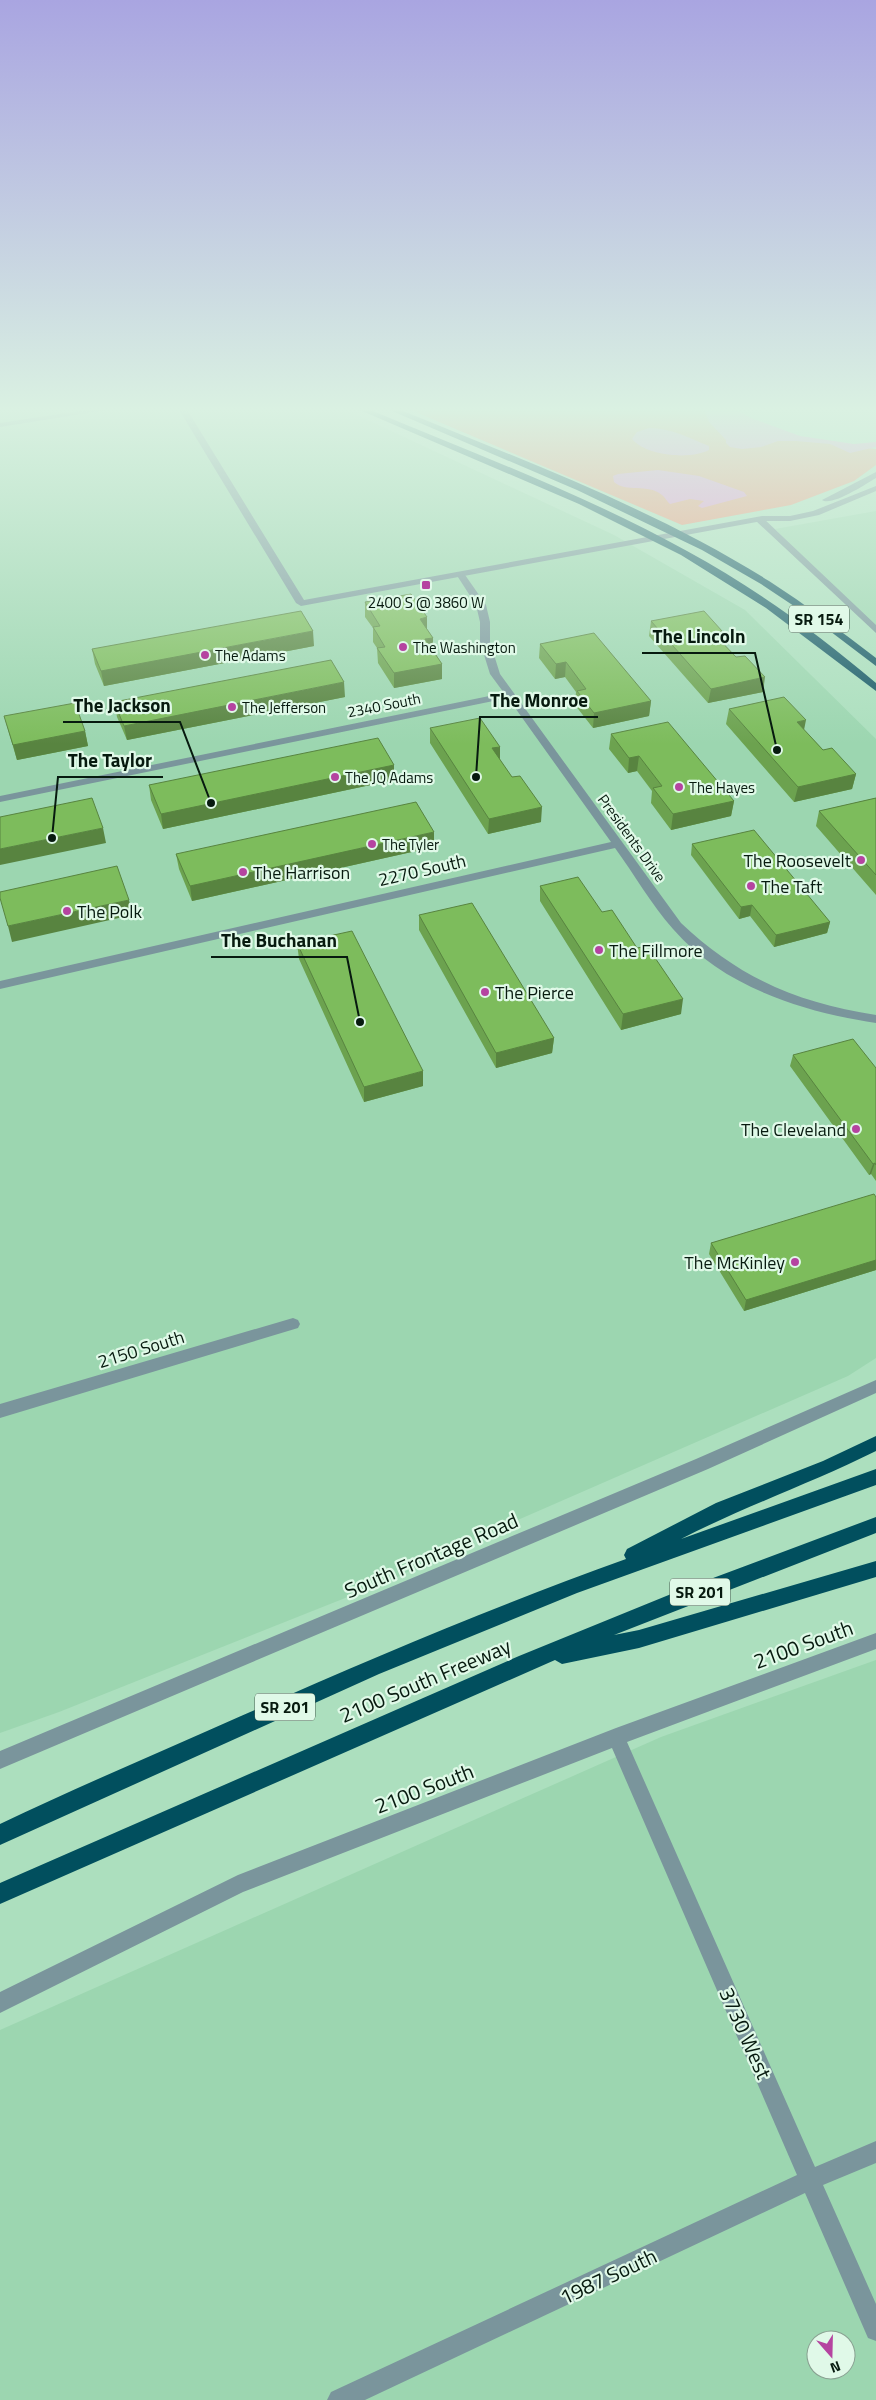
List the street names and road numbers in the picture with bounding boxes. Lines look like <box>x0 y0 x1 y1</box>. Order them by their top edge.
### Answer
road number: SR 154 <box>789 606 849 632</box>
street label: 2340 South <box>345 687 423 723</box>
street label: Presidents Drive <box>592 789 672 887</box>
street label: 2270 South <box>376 847 468 893</box>
street label: 2150 South <box>94 1323 188 1375</box>
street label: South Frontage Road <box>339 1504 523 1606</box>
road number: SR 201 <box>670 1578 730 1605</box>
street label: 2100 South <box>749 1611 857 1677</box>
street label: 2100 South Freeway <box>334 1629 516 1731</box>
road number: SR 201 <box>255 1694 315 1720</box>
street label: 2100 South <box>370 1754 478 1822</box>
street label: 3730 West <box>712 1982 781 2085</box>
street label: 1987 South <box>554 2240 662 2312</box>

